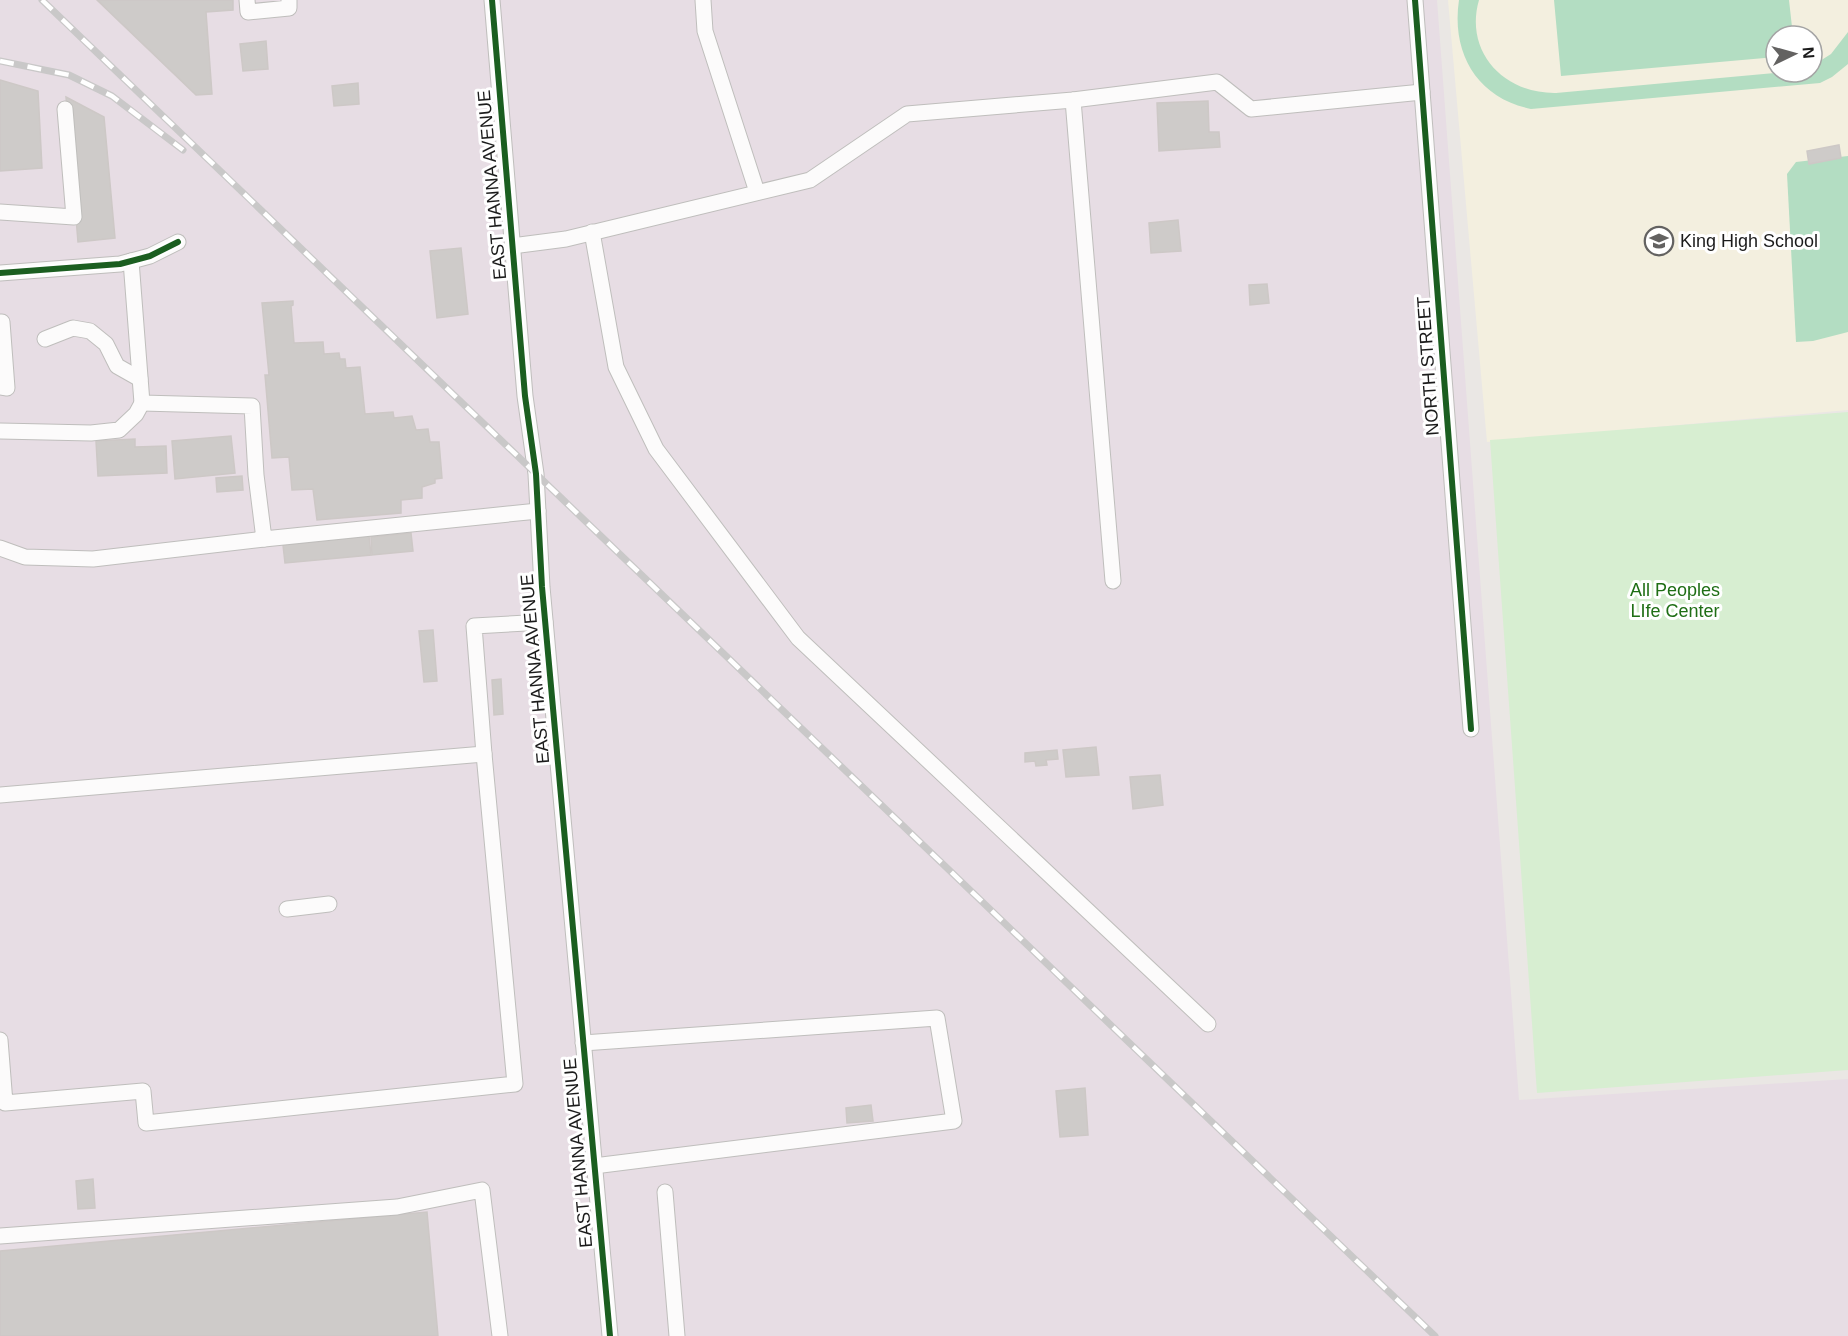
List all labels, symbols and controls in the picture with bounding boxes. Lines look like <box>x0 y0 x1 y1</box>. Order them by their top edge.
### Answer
north arrow <box>1764 24 1824 84</box>
text: N <box>1799 46 1817 59</box>
street label: EAST HANNA AVENUE <box>474 89 510 281</box>
school or university icon: King High School <box>1643 225 1675 257</box>
place label: King High School <box>1680 231 1818 251</box>
street label: NORTH STREET <box>1413 296 1443 436</box>
street label: EAST HANNA AVENUE <box>517 573 553 765</box>
park label: All Peoples LIfe Center <box>1630 580 1720 621</box>
street label: EAST HANNA AVENUE <box>560 1057 596 1249</box>

